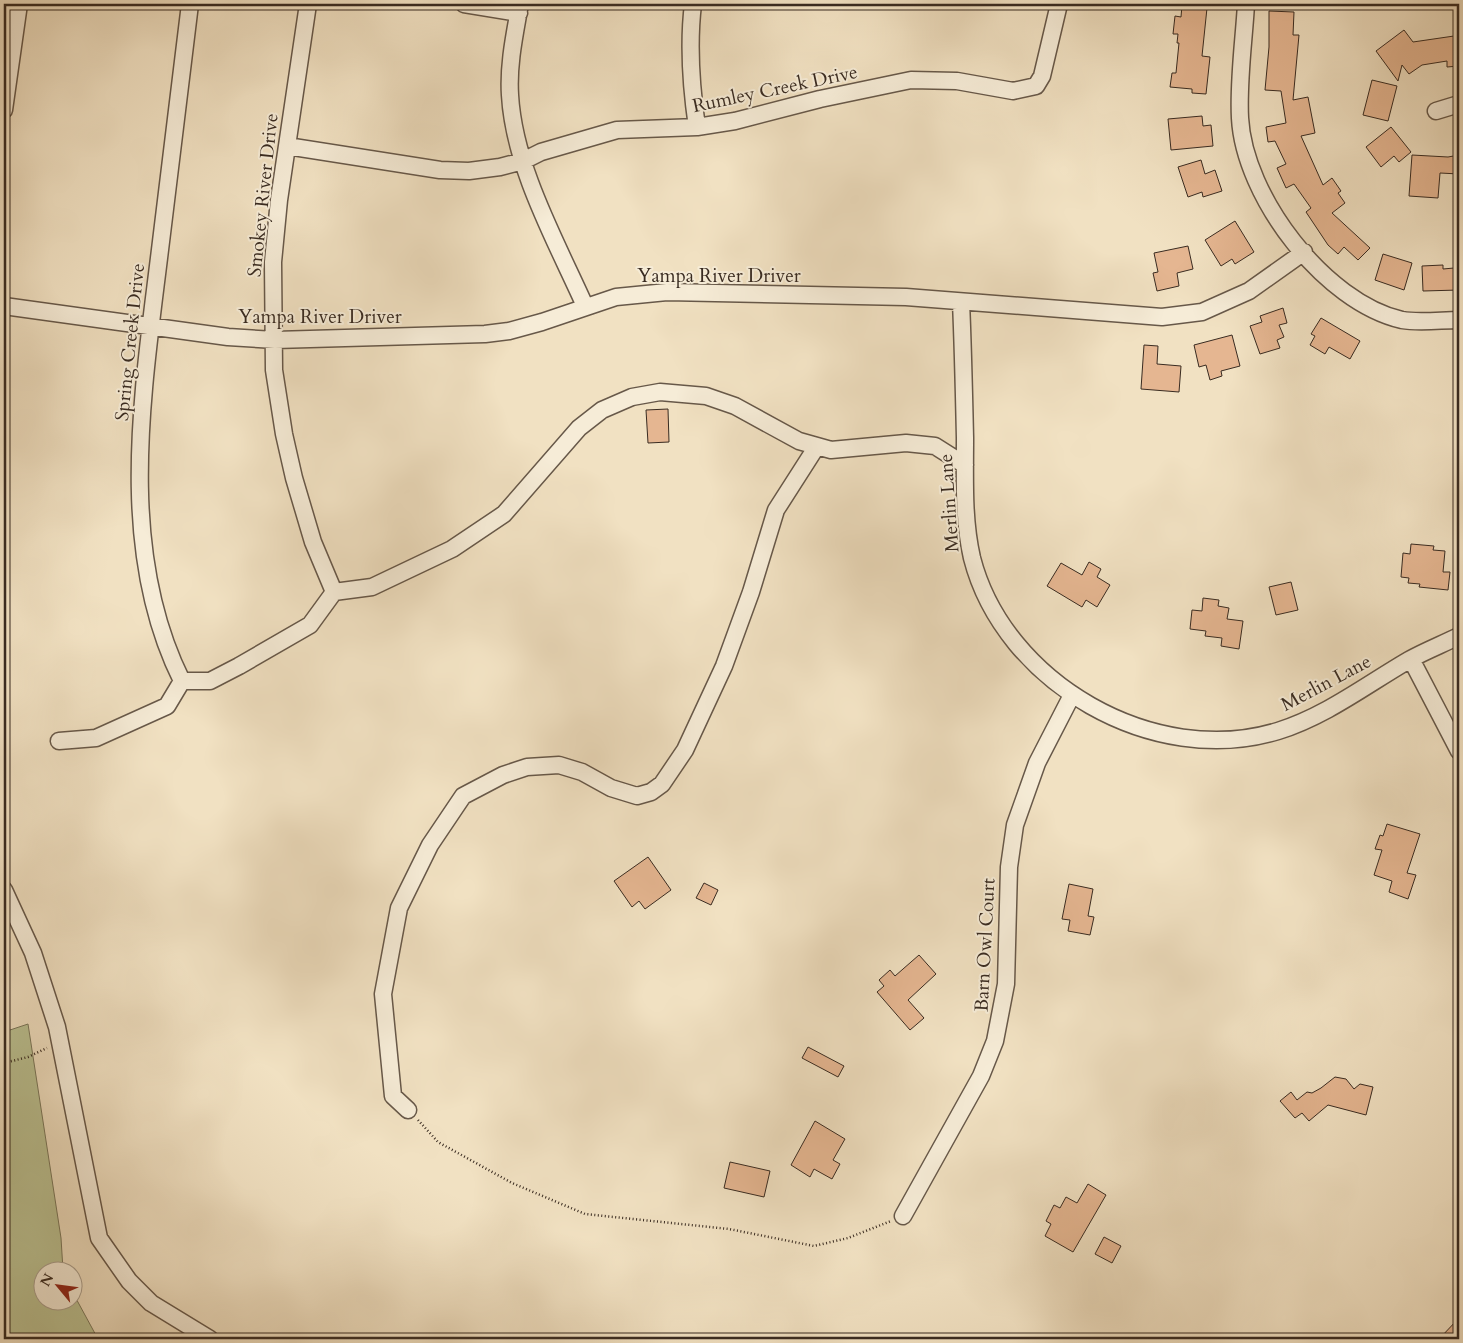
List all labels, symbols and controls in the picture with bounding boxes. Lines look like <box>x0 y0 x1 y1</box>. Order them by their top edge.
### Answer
street label: Rumley Creek Drive <box>690 59 860 119</box>
street label: Smokey River Drive <box>241 112 285 278</box>
street label: Spring Creek Drive <box>109 262 151 422</box>
street label: Yampa River Driver <box>637 263 801 289</box>
street label: Yampa River Driver <box>238 304 402 330</box>
street label: Merlin Lane <box>933 453 965 553</box>
street label: Merlin Lane <box>1276 648 1376 718</box>
street label: Barn Owl Court <box>969 878 1001 1012</box>
north arrow <box>32 1260 82 1310</box>
text: N <box>36 1270 58 1290</box>

